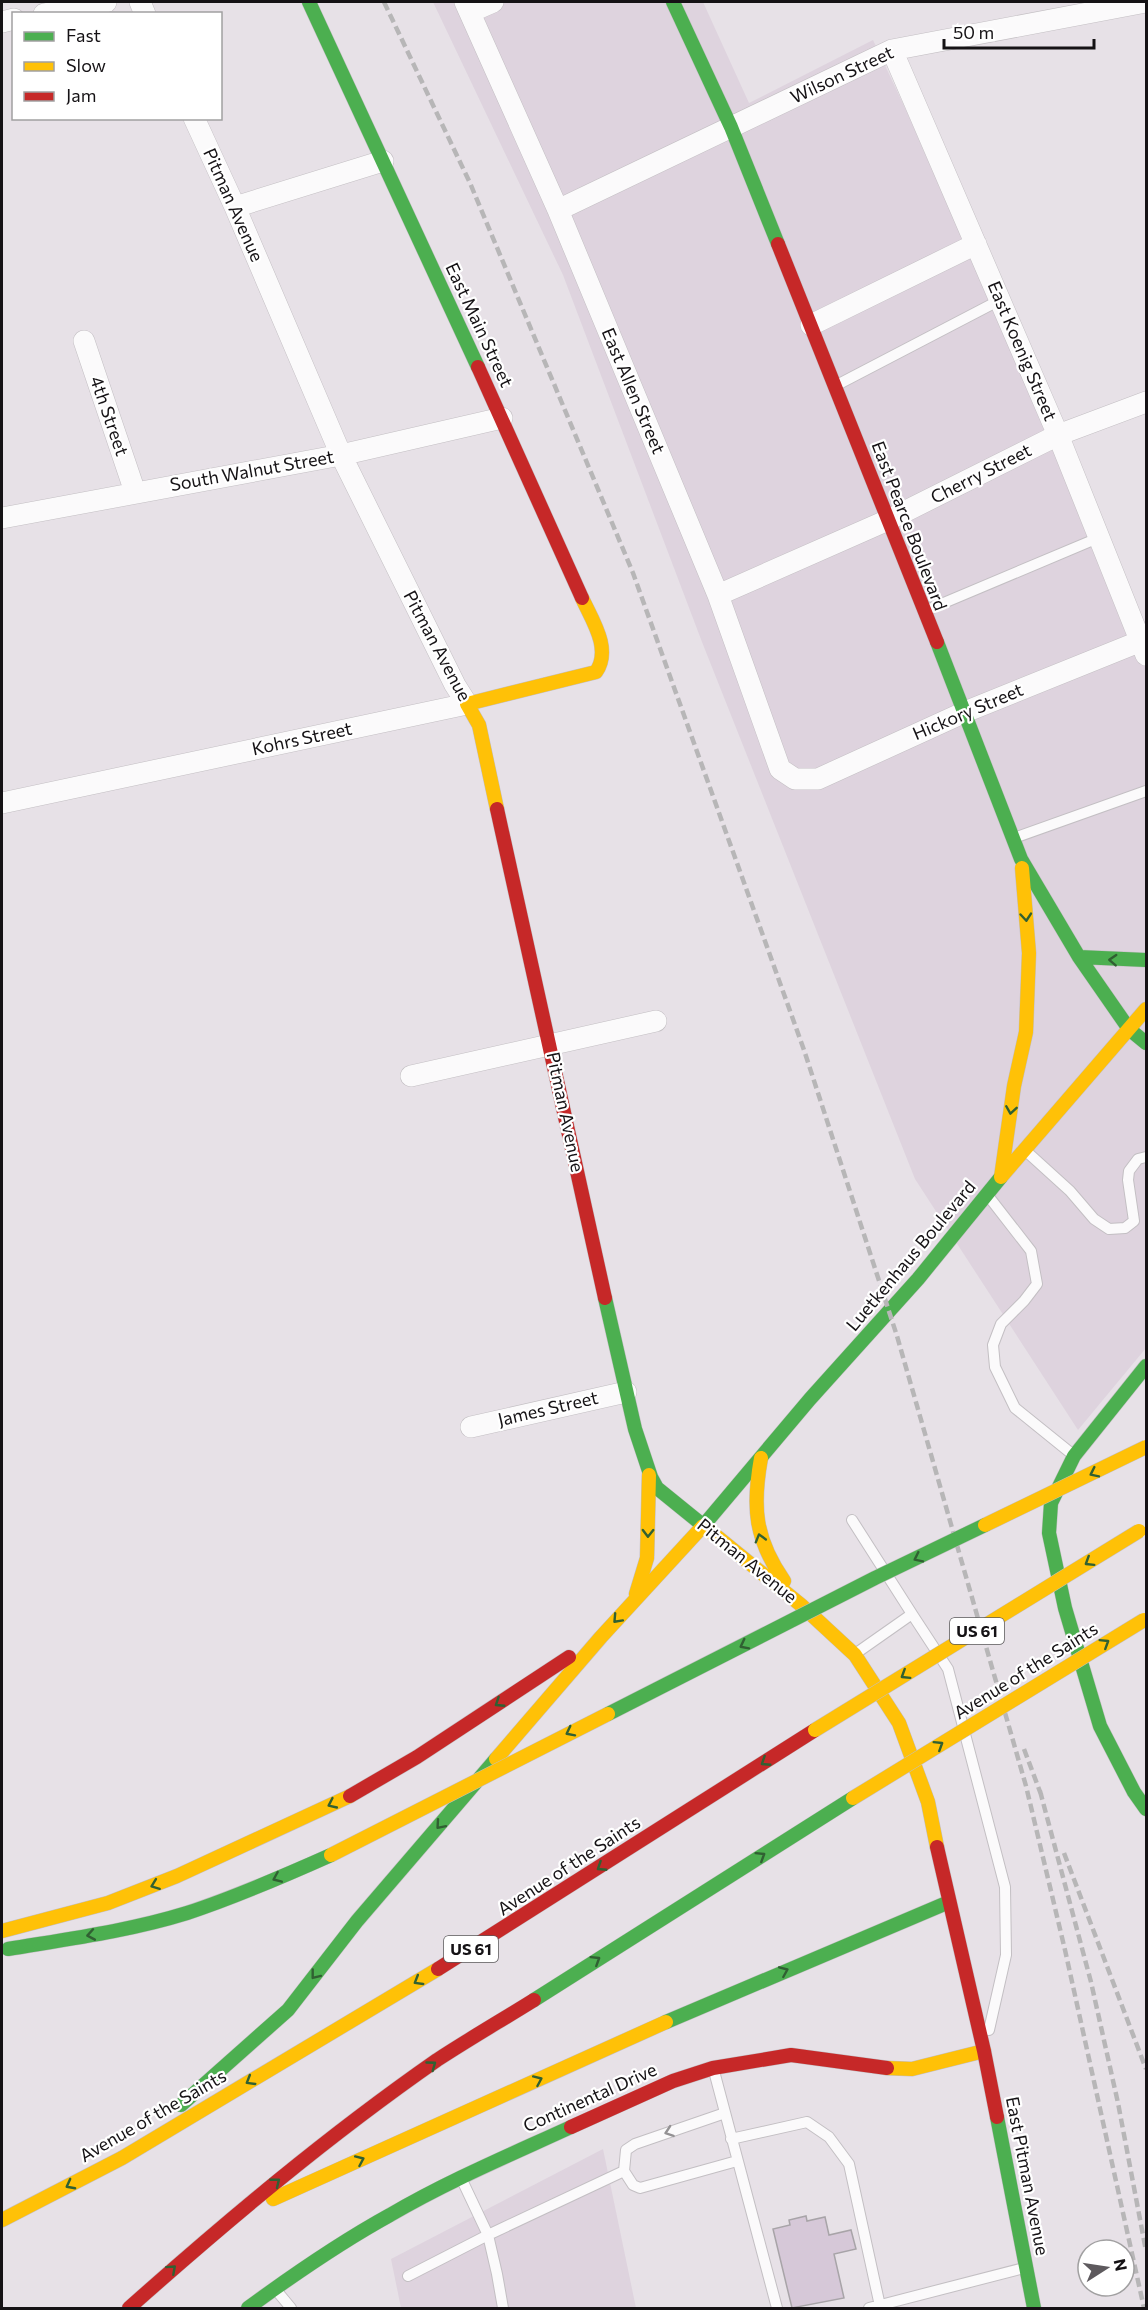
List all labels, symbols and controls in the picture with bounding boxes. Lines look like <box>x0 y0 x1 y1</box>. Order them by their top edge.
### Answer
legend <box>12 12 222 120</box>
scale bar <box>944 12 1094 50</box>
text: 50 m <box>953 21 994 43</box>
text: Fast <box>66 24 101 46</box>
street label: Wilson Street <box>787 41 897 108</box>
text: Slow <box>66 54 106 76</box>
text: Jam <box>66 84 96 106</box>
street label: Pitman Avenue <box>199 144 269 265</box>
street label: East Main Street <box>441 259 518 390</box>
street label: East Koenig Street <box>984 277 1062 424</box>
street label: East Allen Street <box>597 324 670 457</box>
street label: 4th Street <box>86 373 134 458</box>
street label: East Pearce Boulevard <box>867 438 952 613</box>
street label: Cherry Street <box>926 438 1035 508</box>
street label: South Walnut Street <box>168 445 335 495</box>
street label: Pitman Avenue <box>399 586 476 705</box>
street label: Hickory Street <box>909 678 1026 744</box>
street label: Kohrs Street <box>250 717 354 759</box>
one-way arrow <box>1019 912 1032 921</box>
one-way arrow <box>1108 953 1117 966</box>
street label: Pitman Avenue <box>543 1050 589 1174</box>
one-way arrow <box>1005 1106 1017 1115</box>
street label: Luetkenhaus Boulevard <box>841 1176 980 1335</box>
street label: James Street <box>495 1386 600 1430</box>
one-way arrow <box>1089 1465 1100 1477</box>
street label: Pitman Avenue <box>693 1513 802 1607</box>
one-way arrow <box>642 1529 654 1538</box>
one-way arrow <box>755 1533 767 1544</box>
one-way arrow <box>914 1550 925 1562</box>
one-way arrow <box>1085 1554 1095 1566</box>
one-way arrow <box>613 1612 624 1623</box>
street label: Avenue of the Saints <box>949 1617 1102 1723</box>
road number: US 61 <box>950 1618 1004 1644</box>
one-way arrow <box>739 1637 750 1649</box>
one-way arrow <box>1099 1639 1109 1651</box>
one-way arrow <box>901 1667 911 1679</box>
one-way arrow <box>495 1696 506 1707</box>
one-way arrow <box>565 1725 576 1737</box>
one-way arrow <box>933 1741 943 1753</box>
one-way arrow <box>761 1754 771 1766</box>
one-way arrow <box>328 1797 339 1809</box>
street label: Avenue of the Saints <box>493 1811 644 1920</box>
one-way arrow <box>436 1818 447 1829</box>
one-way arrow <box>754 1852 765 1863</box>
one-way arrow <box>597 1859 607 1871</box>
one-way arrow <box>272 1871 283 1883</box>
one-way arrow <box>150 1878 161 1890</box>
one-way arrow <box>86 1928 96 1941</box>
road number: US 61 <box>444 1936 498 1962</box>
one-way arrow <box>589 1956 600 1967</box>
one-way arrow <box>778 1966 789 1978</box>
one-way arrow <box>312 1968 323 1979</box>
one-way arrow <box>414 1973 424 1985</box>
street label: Continental Drive <box>519 2058 660 2136</box>
one-way arrow <box>425 2061 436 2072</box>
street label: Avenue of the Saints <box>75 2064 230 2166</box>
one-way arrow <box>246 2073 256 2085</box>
one-way arrow <box>532 2075 543 2087</box>
street label: East Pitman Avenue <box>1002 2095 1054 2257</box>
one-way arrow <box>664 2125 675 2138</box>
one-way arrow <box>354 2155 365 2167</box>
one-way arrow <box>66 2178 76 2189</box>
one-way arrow <box>269 2178 280 2189</box>
north arrow <box>1076 2238 1136 2298</box>
text: N <box>1111 2257 1132 2273</box>
one-way arrow <box>165 2265 176 2276</box>

